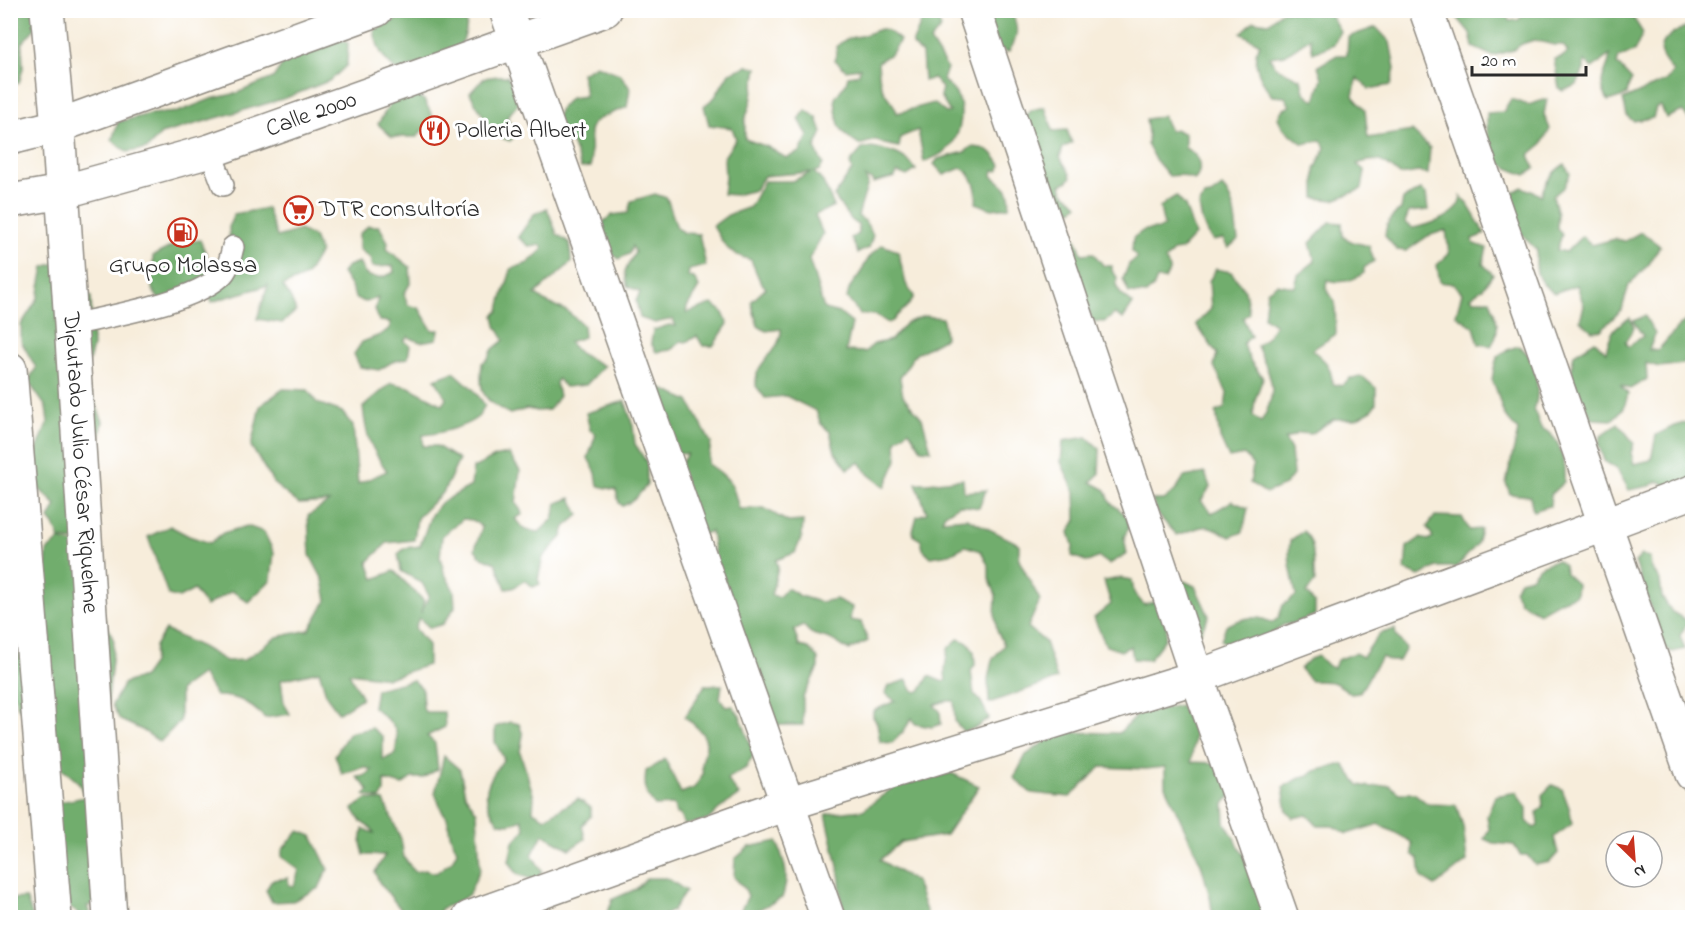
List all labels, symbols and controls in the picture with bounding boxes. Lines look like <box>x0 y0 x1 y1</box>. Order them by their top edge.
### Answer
scale bar <box>1472 39 1586 77</box>
text: 20 m <box>1481 49 1516 75</box>
street label: Calle 2000 <box>261 83 362 147</box>
place label: Polleria Albert <box>455 114 587 149</box>
restaurant icon: Polleria Albert <box>418 115 450 147</box>
place label: DTR consultoría <box>318 193 480 228</box>
supermarket icon: DTR consultoría <box>282 194 314 226</box>
fuel station icon: Grupo Molassa <box>167 217 199 249</box>
place label: Grupo Molassa <box>109 249 257 284</box>
street label: Diputado Julio César Riquelme <box>53 310 107 615</box>
north arrow <box>1604 829 1664 889</box>
text: N <box>1629 858 1649 884</box>

